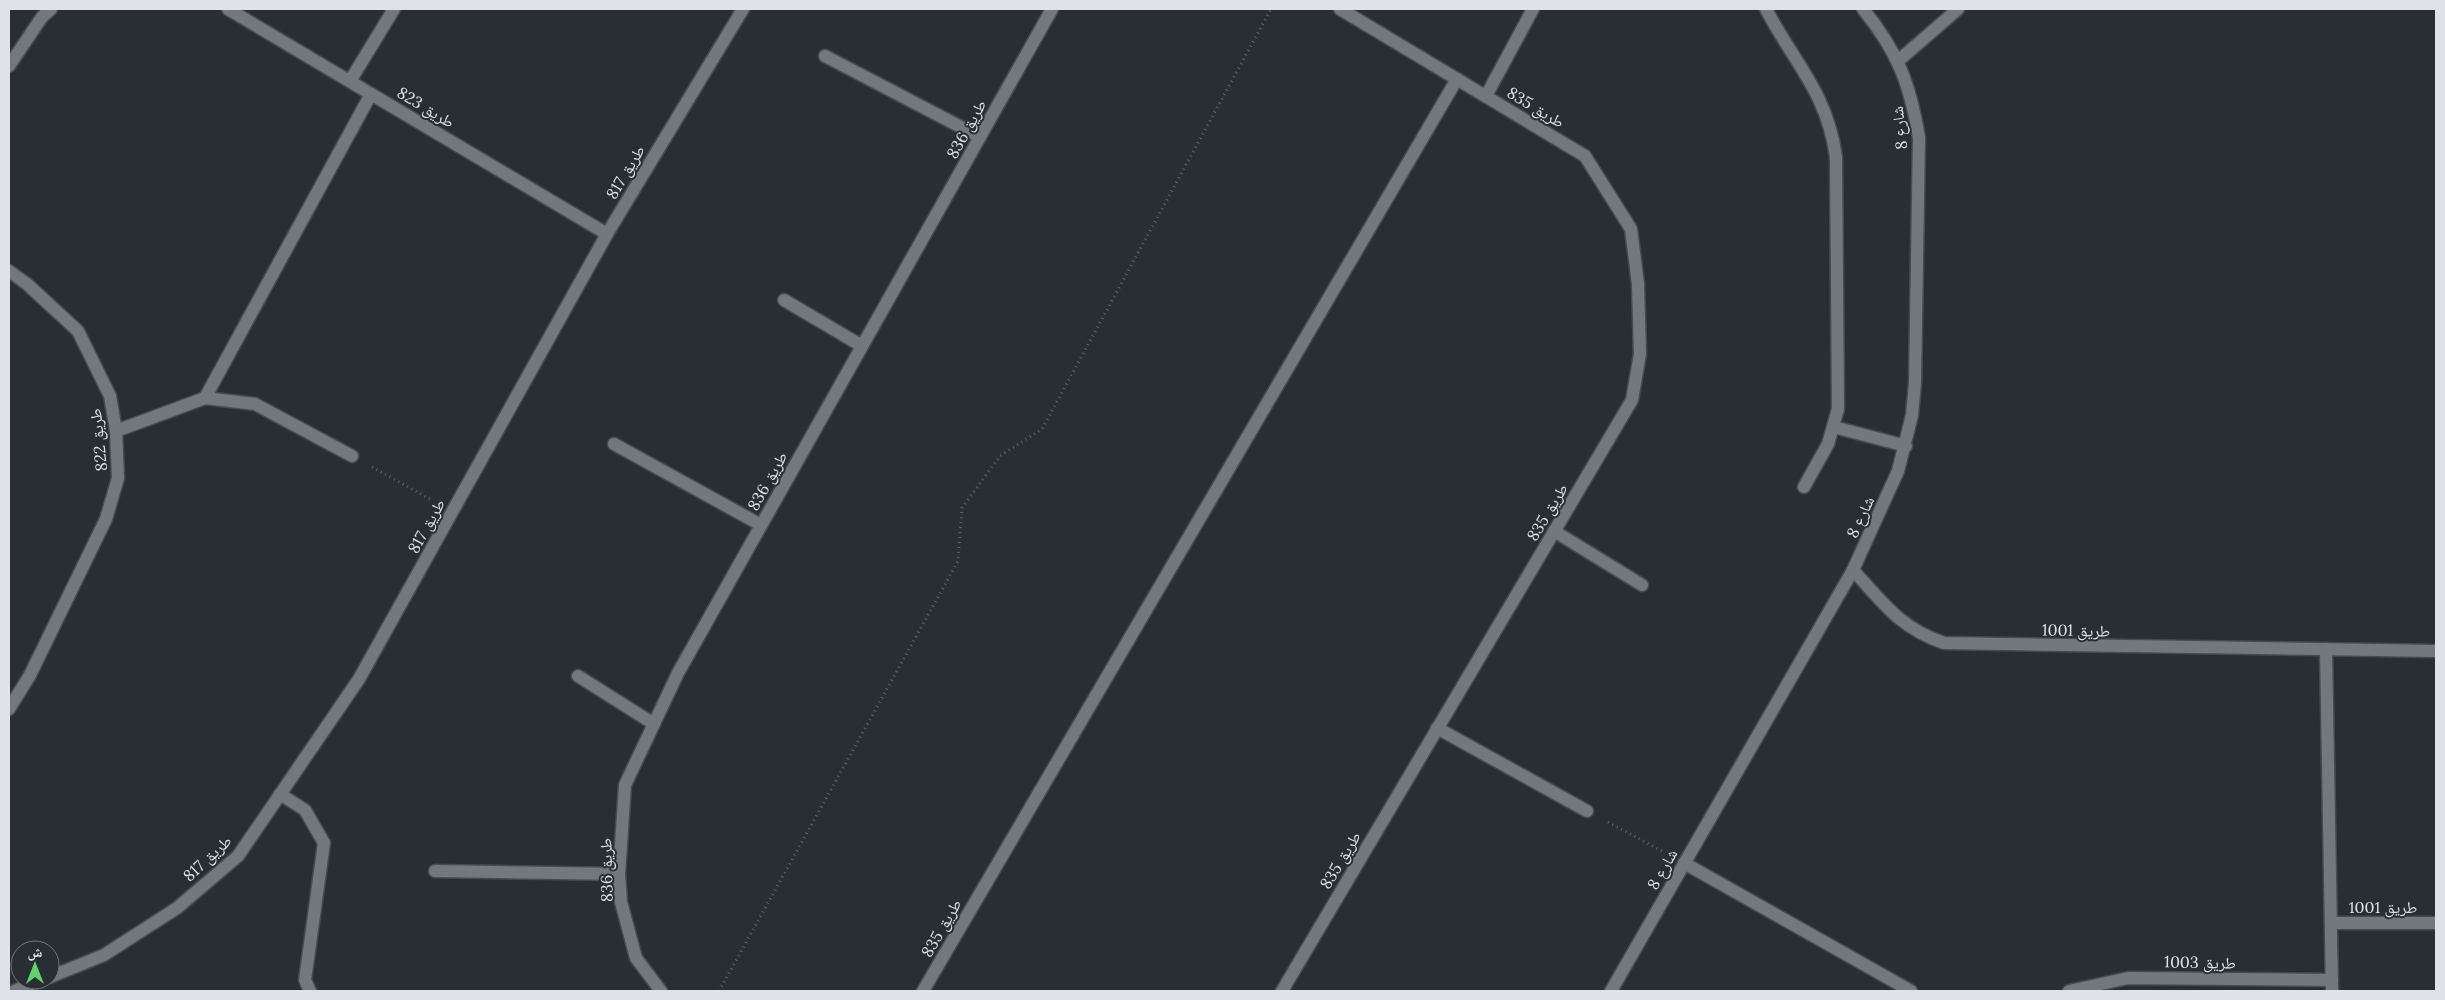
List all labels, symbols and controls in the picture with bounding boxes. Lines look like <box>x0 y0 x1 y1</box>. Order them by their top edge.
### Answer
street label: طريق 823 <box>393 82 458 133</box>
street label: طريق 835 <box>1503 82 1568 133</box>
street label: طريق 836 <box>942 96 991 162</box>
street label: شارع 8 <box>1887 105 1912 151</box>
street label: طريق 817 <box>601 141 650 203</box>
street label: طريق 822 <box>85 407 112 472</box>
street label: طريق 836 <box>743 448 792 514</box>
street label: طريق 835 <box>1522 480 1573 545</box>
street label: شارع 8 <box>1842 493 1879 541</box>
street label: طريق 817 <box>403 495 450 557</box>
street label: طريق 1001 <box>2042 619 2110 642</box>
street label: طريق 835 <box>1315 828 1366 893</box>
street label: طريق 817 <box>179 830 236 886</box>
street label: طريق 836 <box>595 838 618 902</box>
street label: شارع 8 <box>1642 845 1682 893</box>
street label: طريق 835 <box>916 895 966 961</box>
street label: طريق 1001 <box>2349 897 2417 918</box>
north arrow <box>10 940 60 990</box>
text: ش <box>28 943 43 961</box>
street label: طريق 1003 <box>2164 951 2236 974</box>

